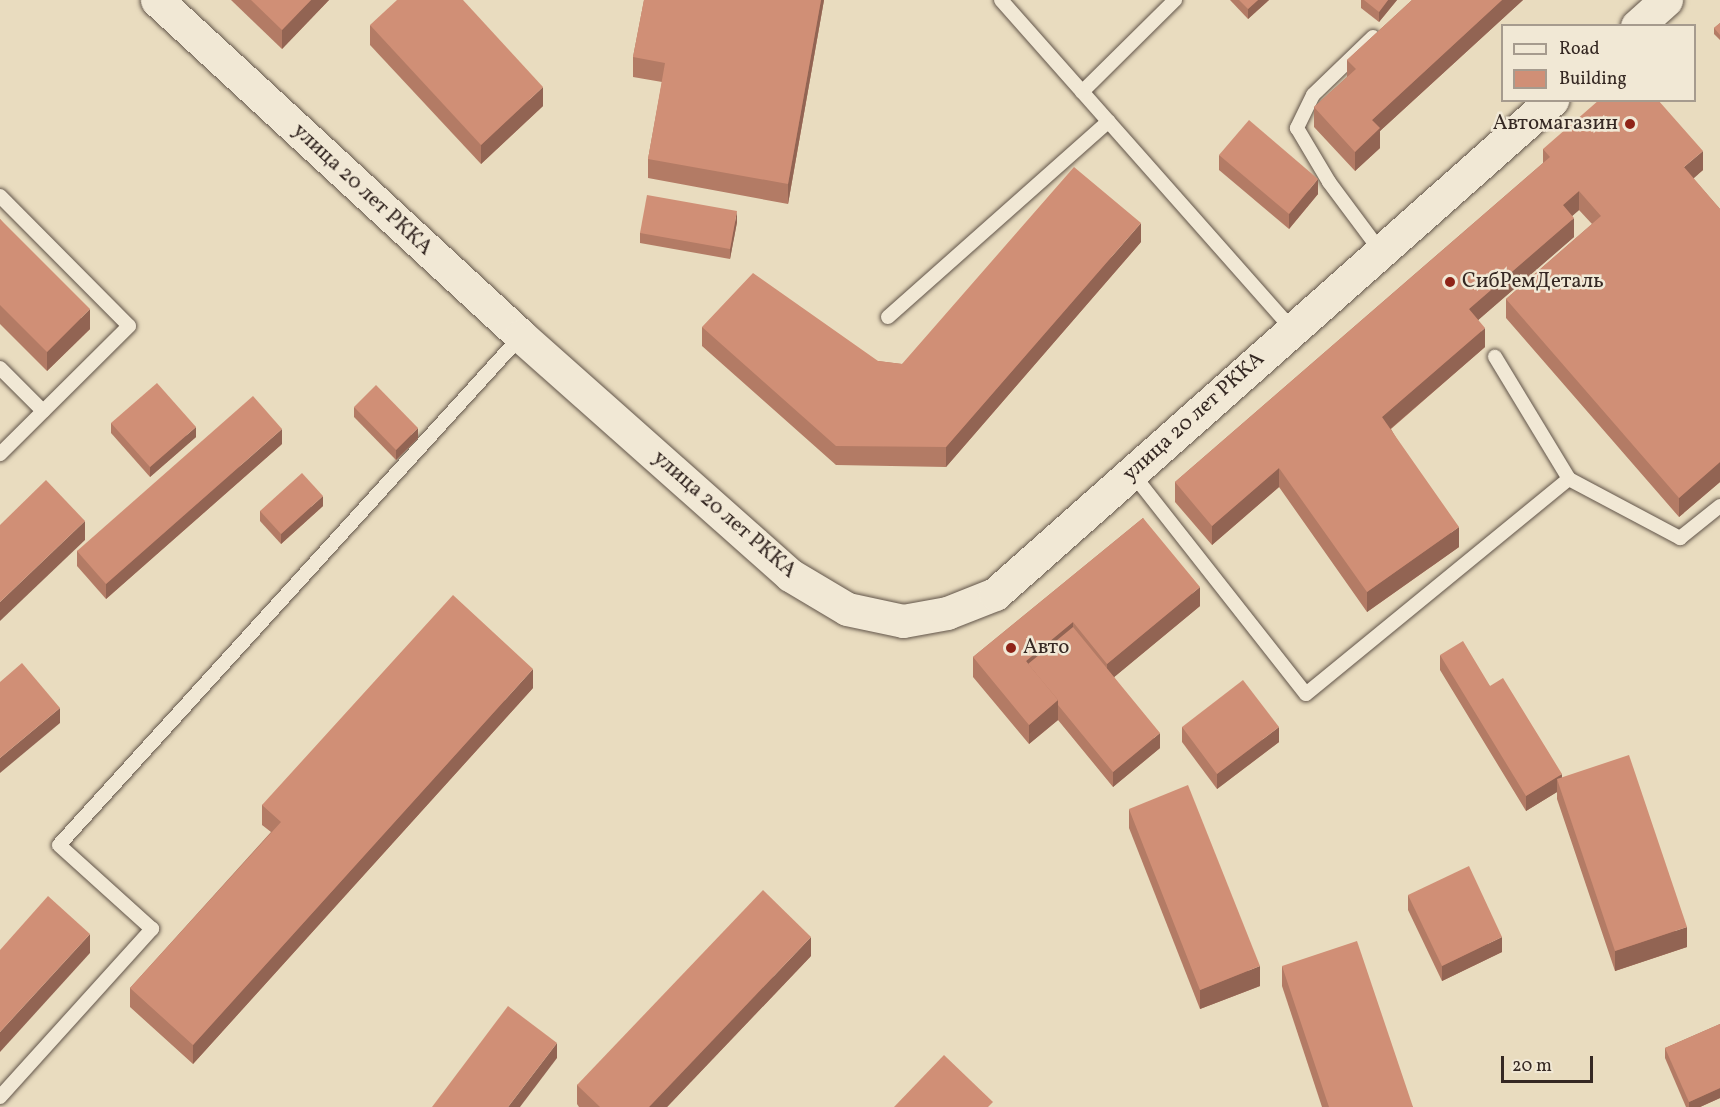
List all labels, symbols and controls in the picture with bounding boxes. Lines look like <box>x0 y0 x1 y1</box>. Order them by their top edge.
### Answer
legend <box>1501 24 1696 102</box>
text: Road <box>1559 37 1600 62</box>
text: Building <box>1559 67 1627 92</box>
place label: Автомагазин <box>1493 111 1618 137</box>
marker: Автомагазин <box>1623 117 1637 131</box>
street label: улица 20 лет РККА <box>287 119 437 261</box>
place label: СибРемДеталь <box>1462 269 1604 295</box>
marker: СибРемДеталь <box>1443 275 1457 289</box>
street label: улица 20 лет РККА <box>1118 347 1270 487</box>
street label: улица 20 лет РККА <box>647 446 801 584</box>
place label: Авто <box>1023 635 1069 661</box>
marker: Авто <box>1004 641 1018 655</box>
scale bar <box>1504 1044 1596 1082</box>
text: 20 m <box>1512 1054 1552 1079</box>

